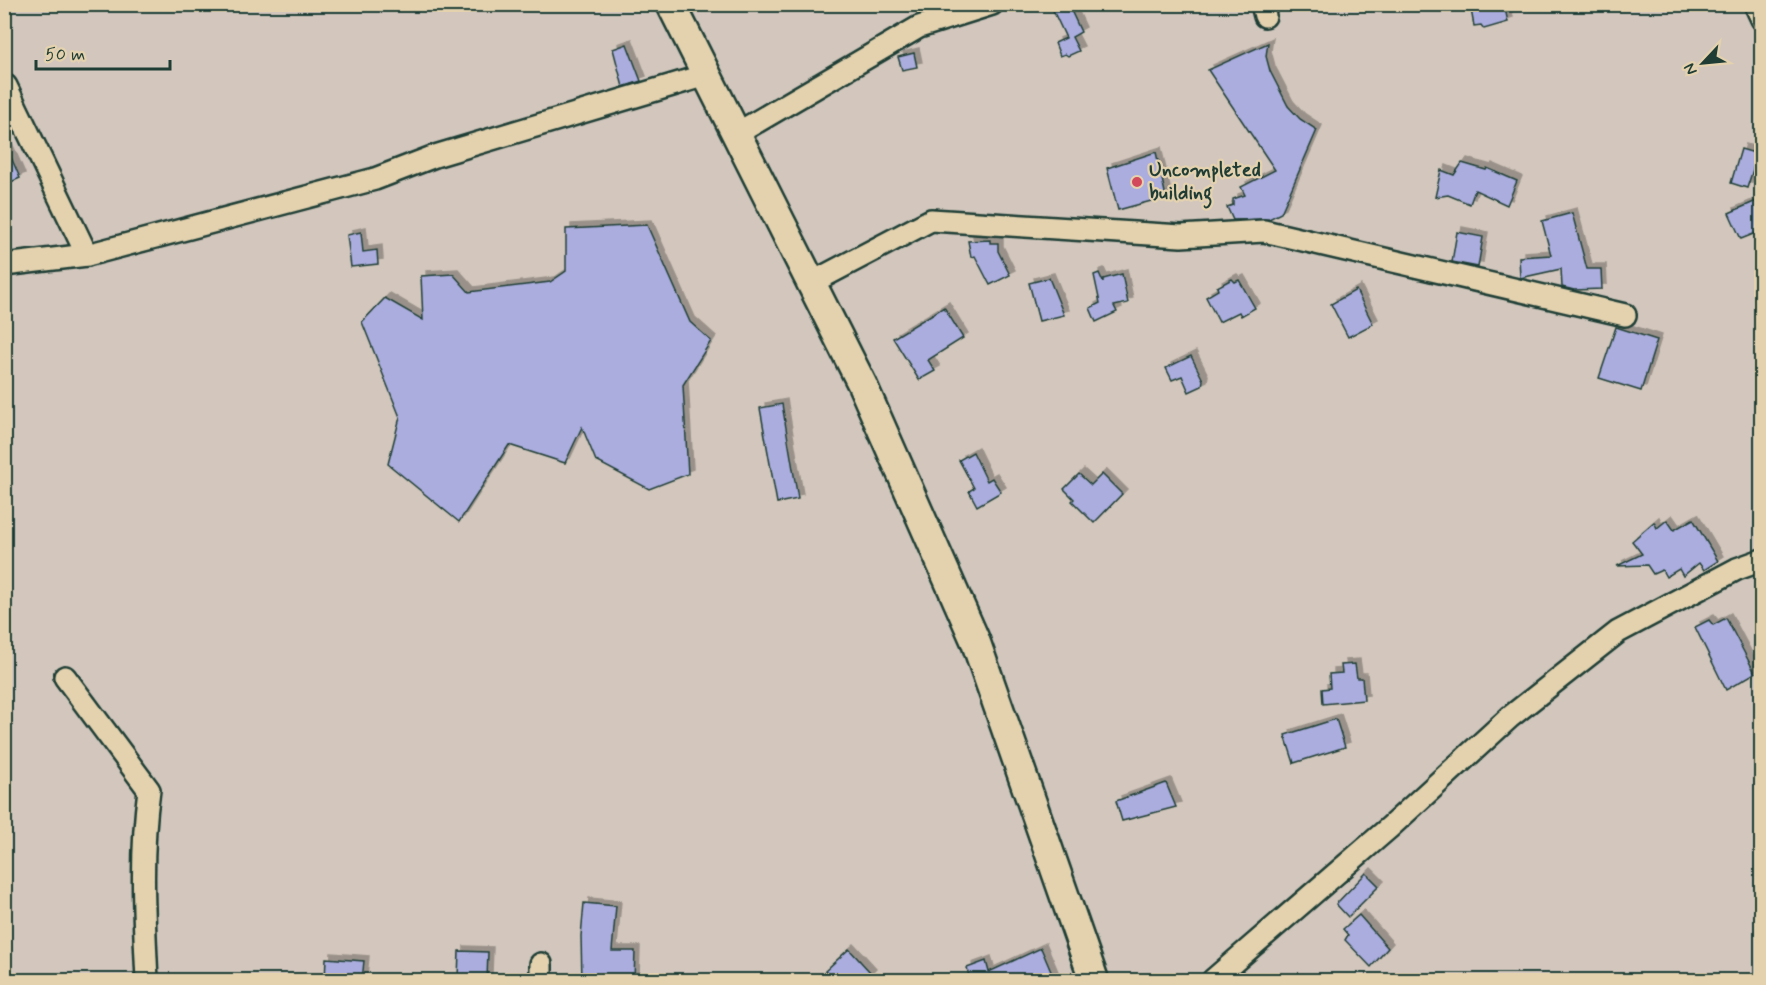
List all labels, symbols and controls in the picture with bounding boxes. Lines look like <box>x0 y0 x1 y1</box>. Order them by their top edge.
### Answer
scale bar <box>36 33 170 71</box>
north arrow <box>1673 33 1733 93</box>
text: 50 m <box>45 43 85 67</box>
text: N <box>1679 60 1703 78</box>
place label: Uncompleted building <box>1149 157 1261 209</box>
marker: Uncompleted building <box>1130 175 1144 189</box>

